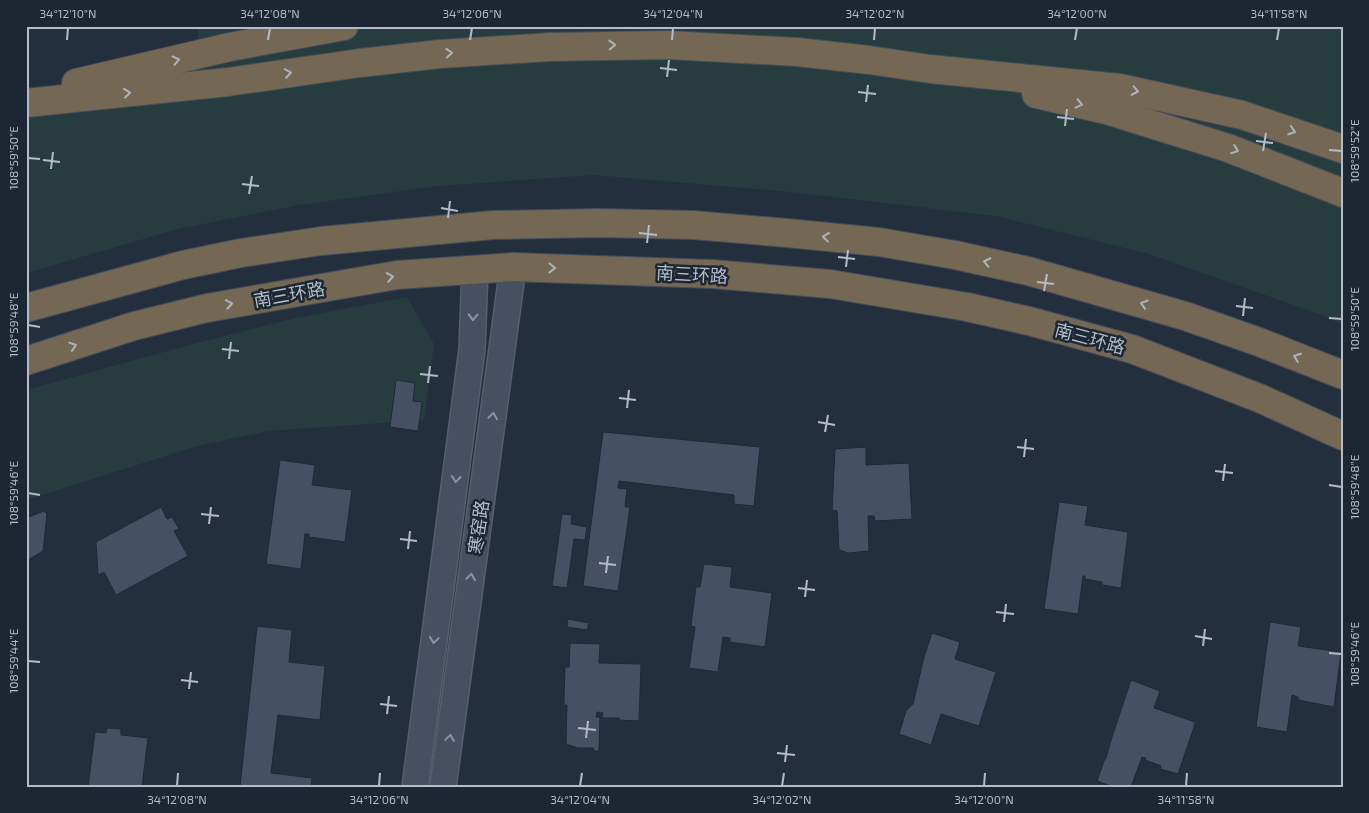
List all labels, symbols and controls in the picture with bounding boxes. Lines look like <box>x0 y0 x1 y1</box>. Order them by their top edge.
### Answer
text: 34°12'10"N <box>39 6 97 20</box>
text: 34°12'08"N <box>240 6 300 20</box>
text: 34°12'06"N <box>442 6 502 20</box>
text: 34°12'04"N <box>643 6 703 20</box>
text: 34°12'02"N <box>845 6 905 20</box>
text: 34°12'00"N <box>1047 6 1107 20</box>
text: 34°11'58"N <box>1251 6 1307 20</box>
one-way arrow <box>608 40 616 50</box>
one-way arrow <box>446 48 454 59</box>
one-way arrow <box>171 55 180 66</box>
one-way arrow <box>285 68 293 79</box>
one-way arrow <box>1130 85 1139 96</box>
one-way arrow <box>123 88 131 99</box>
one-way arrow <box>1075 98 1084 109</box>
text: 108°59'52"E <box>1347 119 1361 183</box>
text: 108°59'50"E <box>6 126 20 190</box>
one-way arrow <box>1287 126 1296 136</box>
one-way arrow <box>1230 144 1239 155</box>
one-way arrow <box>822 232 830 243</box>
one-way arrow <box>982 257 991 268</box>
street label: 南三环路 <box>655 261 729 287</box>
one-way arrow <box>548 263 556 273</box>
one-way arrow <box>385 272 394 282</box>
street label: 南三环路 <box>252 277 326 311</box>
text: 108°59'50"E <box>1347 287 1361 351</box>
text: 108°59'48"E <box>6 292 20 357</box>
one-way arrow <box>1140 299 1148 309</box>
one-way arrow <box>225 300 234 310</box>
one-way arrow <box>468 314 479 322</box>
street label: 南三环路 <box>1052 318 1128 358</box>
one-way arrow <box>68 341 76 351</box>
one-way arrow <box>1294 353 1302 363</box>
one-way arrow <box>487 412 498 420</box>
text: 108°59'48"E <box>1347 454 1361 519</box>
text: 108°59'46"E <box>6 461 20 525</box>
one-way arrow <box>451 475 462 483</box>
street label: 寒窑路 <box>463 499 493 555</box>
one-way arrow <box>465 573 476 581</box>
text: 108°59'46"E <box>1347 622 1361 686</box>
text: 108°59'44"E <box>6 628 20 693</box>
one-way arrow <box>430 636 440 644</box>
one-way arrow <box>444 734 455 742</box>
text: 34°12'08"N <box>147 792 207 806</box>
text: 34°12'06"N <box>349 792 409 806</box>
text: 34°12'04"N <box>550 792 610 806</box>
text: 34°12'02"N <box>752 792 812 806</box>
text: 34°12'00"N <box>954 792 1014 806</box>
text: 34°11'58"N <box>1158 792 1214 806</box>

